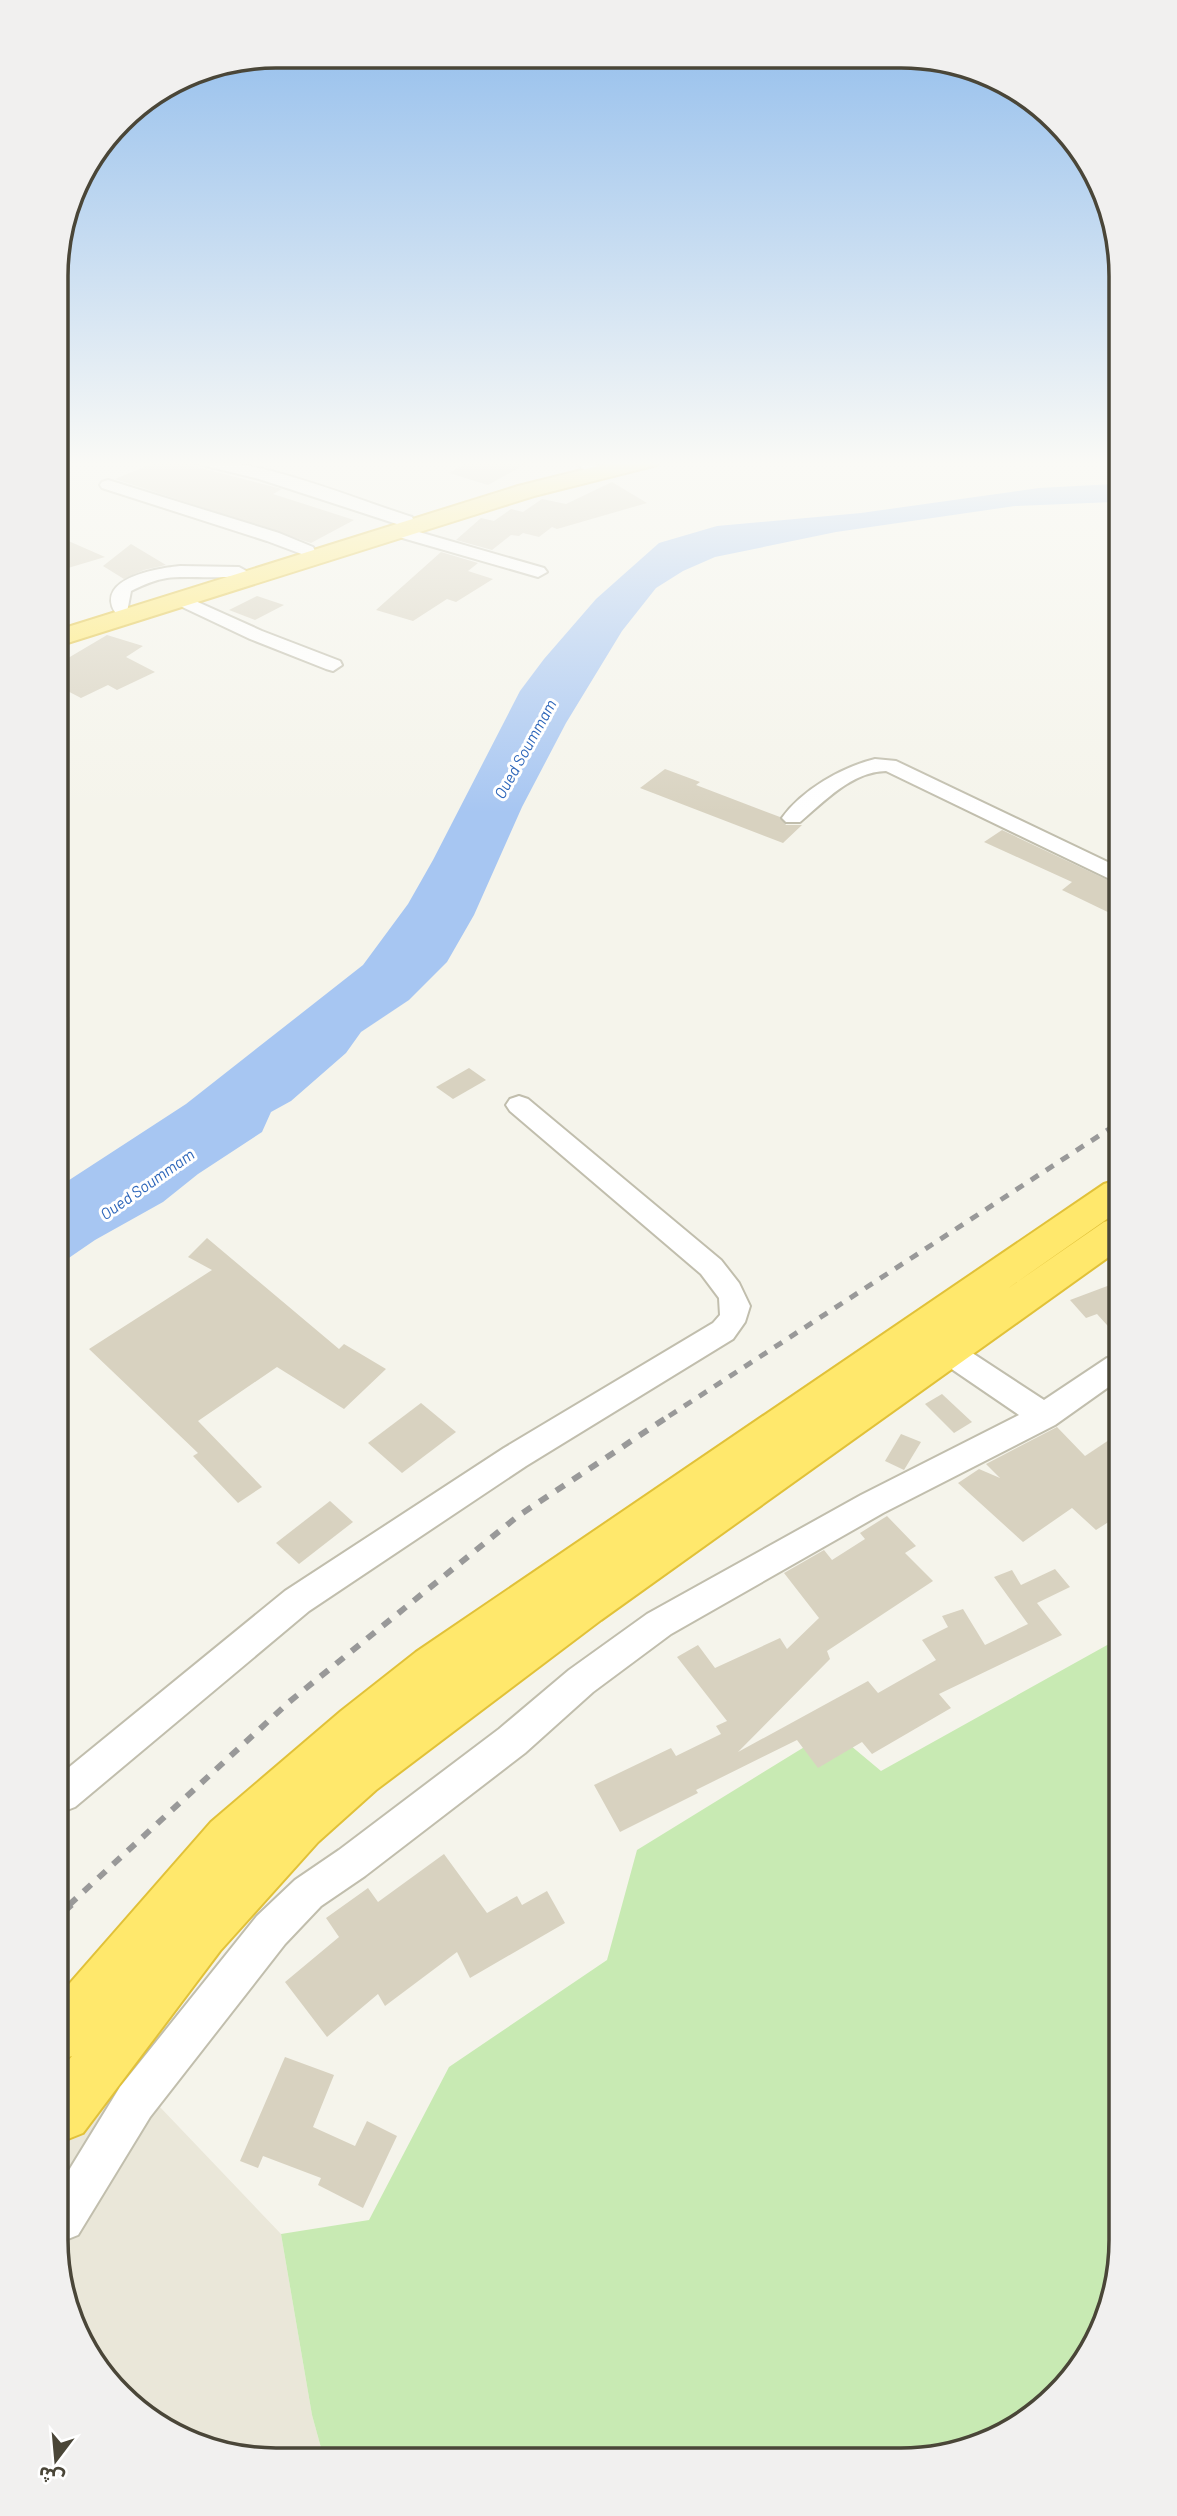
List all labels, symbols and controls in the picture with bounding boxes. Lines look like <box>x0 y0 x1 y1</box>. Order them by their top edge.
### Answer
water label: Oued Soummam <box>489 696 560 802</box>
water label: Oued Soummam <box>96 1144 198 1223</box>
north arrow <box>21 2425 91 2495</box>
text: ش <box>35 2462 67 2491</box>

